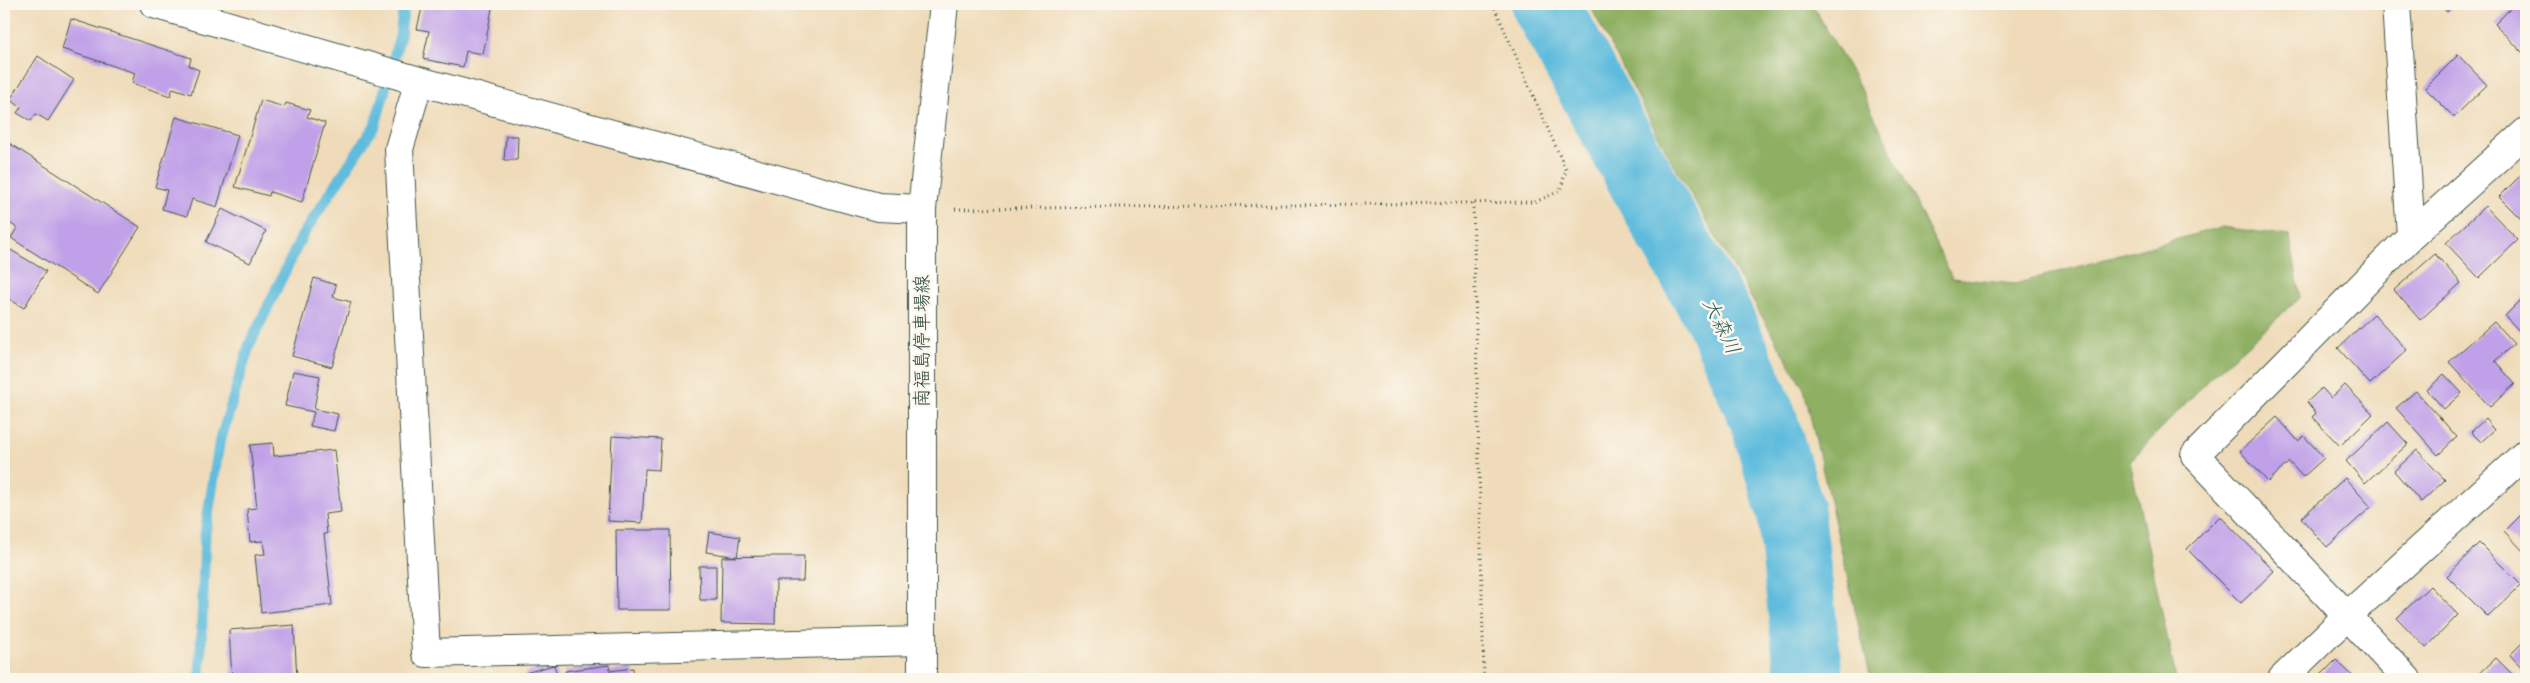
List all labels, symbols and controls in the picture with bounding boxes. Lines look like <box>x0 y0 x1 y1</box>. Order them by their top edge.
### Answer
street label: 南福島停車場線 <box>912 274 936 408</box>
water label: 大森川 <box>1695 295 1744 360</box>

